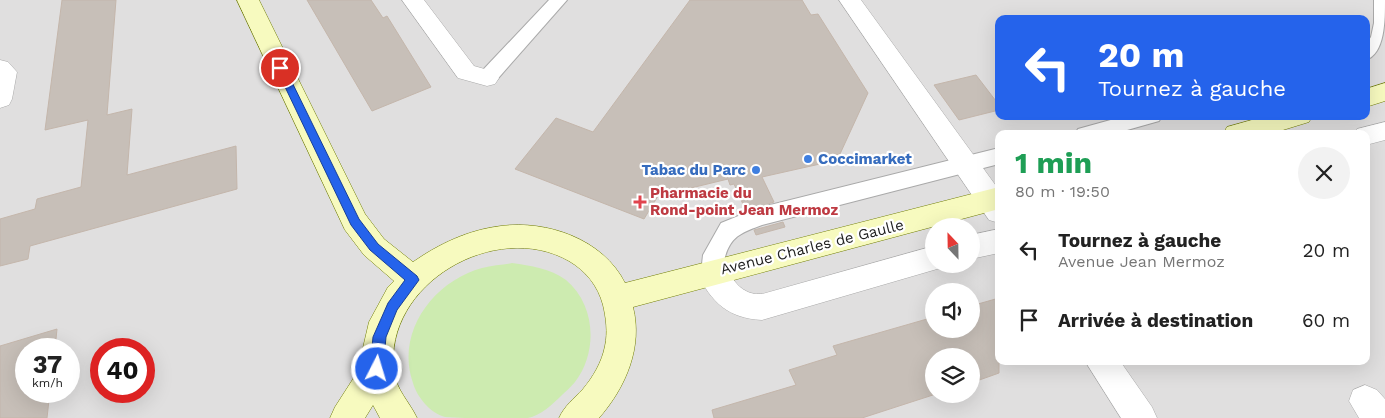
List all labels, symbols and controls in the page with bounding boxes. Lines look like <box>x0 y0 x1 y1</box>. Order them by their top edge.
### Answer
text: 20 m <box>1098 34 1184 76</box>
icon: left <box>1015 35 1080 100</box>
pin <box>259 47 301 89</box>
icon: arrive <box>266 54 294 82</box>
text: Tournez à gauche <box>1098 76 1286 101</box>
text: 1 min <box>1015 145 1092 180</box>
button: close <box>1298 147 1350 199</box>
place label: Coccimarket <box>818 150 912 168</box>
marker: Coccimarket <box>802 153 814 165</box>
place label: Tabac du Parc <box>642 161 746 179</box>
marker: Tabac du Parc <box>750 164 762 176</box>
text: 80 m · 19:50 <box>1015 182 1110 201</box>
place label: Pharmacie du Rond-point Jean Mermoz <box>650 184 838 219</box>
marker: Pharmacie du Rond-point Jean Mermoz <box>634 196 646 208</box>
street label: Avenue Charles de Gaulle <box>718 215 906 279</box>
north arrow <box>925 218 980 272</box>
map controls <box>925 218 980 403</box>
text: Tournez à gauche <box>1058 229 1221 252</box>
icon: left <box>1015 236 1043 264</box>
text: 20 m <box>1303 239 1350 262</box>
text: Avenue Jean Mermoz <box>1058 252 1225 271</box>
button: sound <box>925 283 980 338</box>
icon: arrive <box>1015 306 1043 334</box>
text: Arrivée à destination <box>1058 309 1253 332</box>
text: 60 m <box>1302 309 1350 332</box>
speed limit sign: 40 <box>90 338 155 403</box>
position arrow <box>350 342 402 394</box>
button: layers <box>925 348 980 403</box>
text: 37 <box>33 350 62 379</box>
text: km/h <box>32 376 63 390</box>

